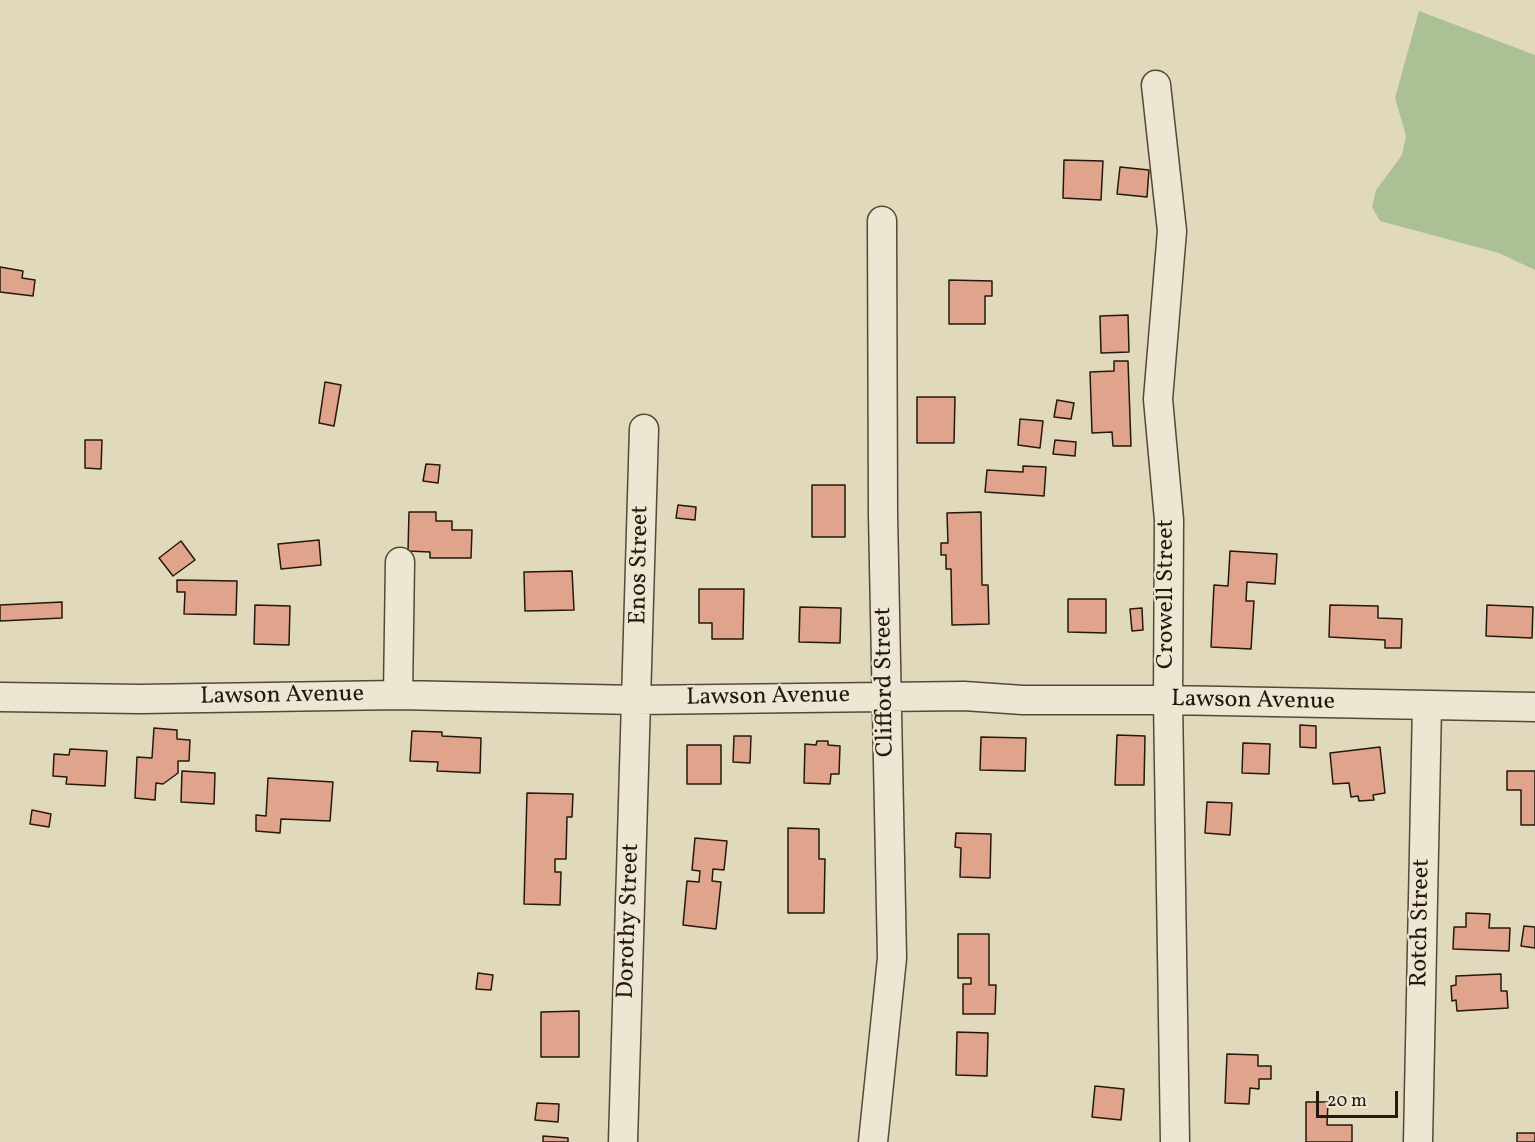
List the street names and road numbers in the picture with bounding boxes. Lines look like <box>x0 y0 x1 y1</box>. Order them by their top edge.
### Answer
street label: Enos Street <box>626 505 656 625</box>
street label: Crowell Street <box>1154 519 1182 669</box>
street label: Clifford Street <box>870 607 902 757</box>
street label: Lawson Avenue <box>200 681 364 713</box>
street label: Lawson Avenue <box>686 682 850 714</box>
street label: Lawson Avenue <box>1171 686 1335 718</box>
street label: Dorothy Street <box>613 843 647 999</box>
street label: Rotch Street <box>1406 858 1438 988</box>

